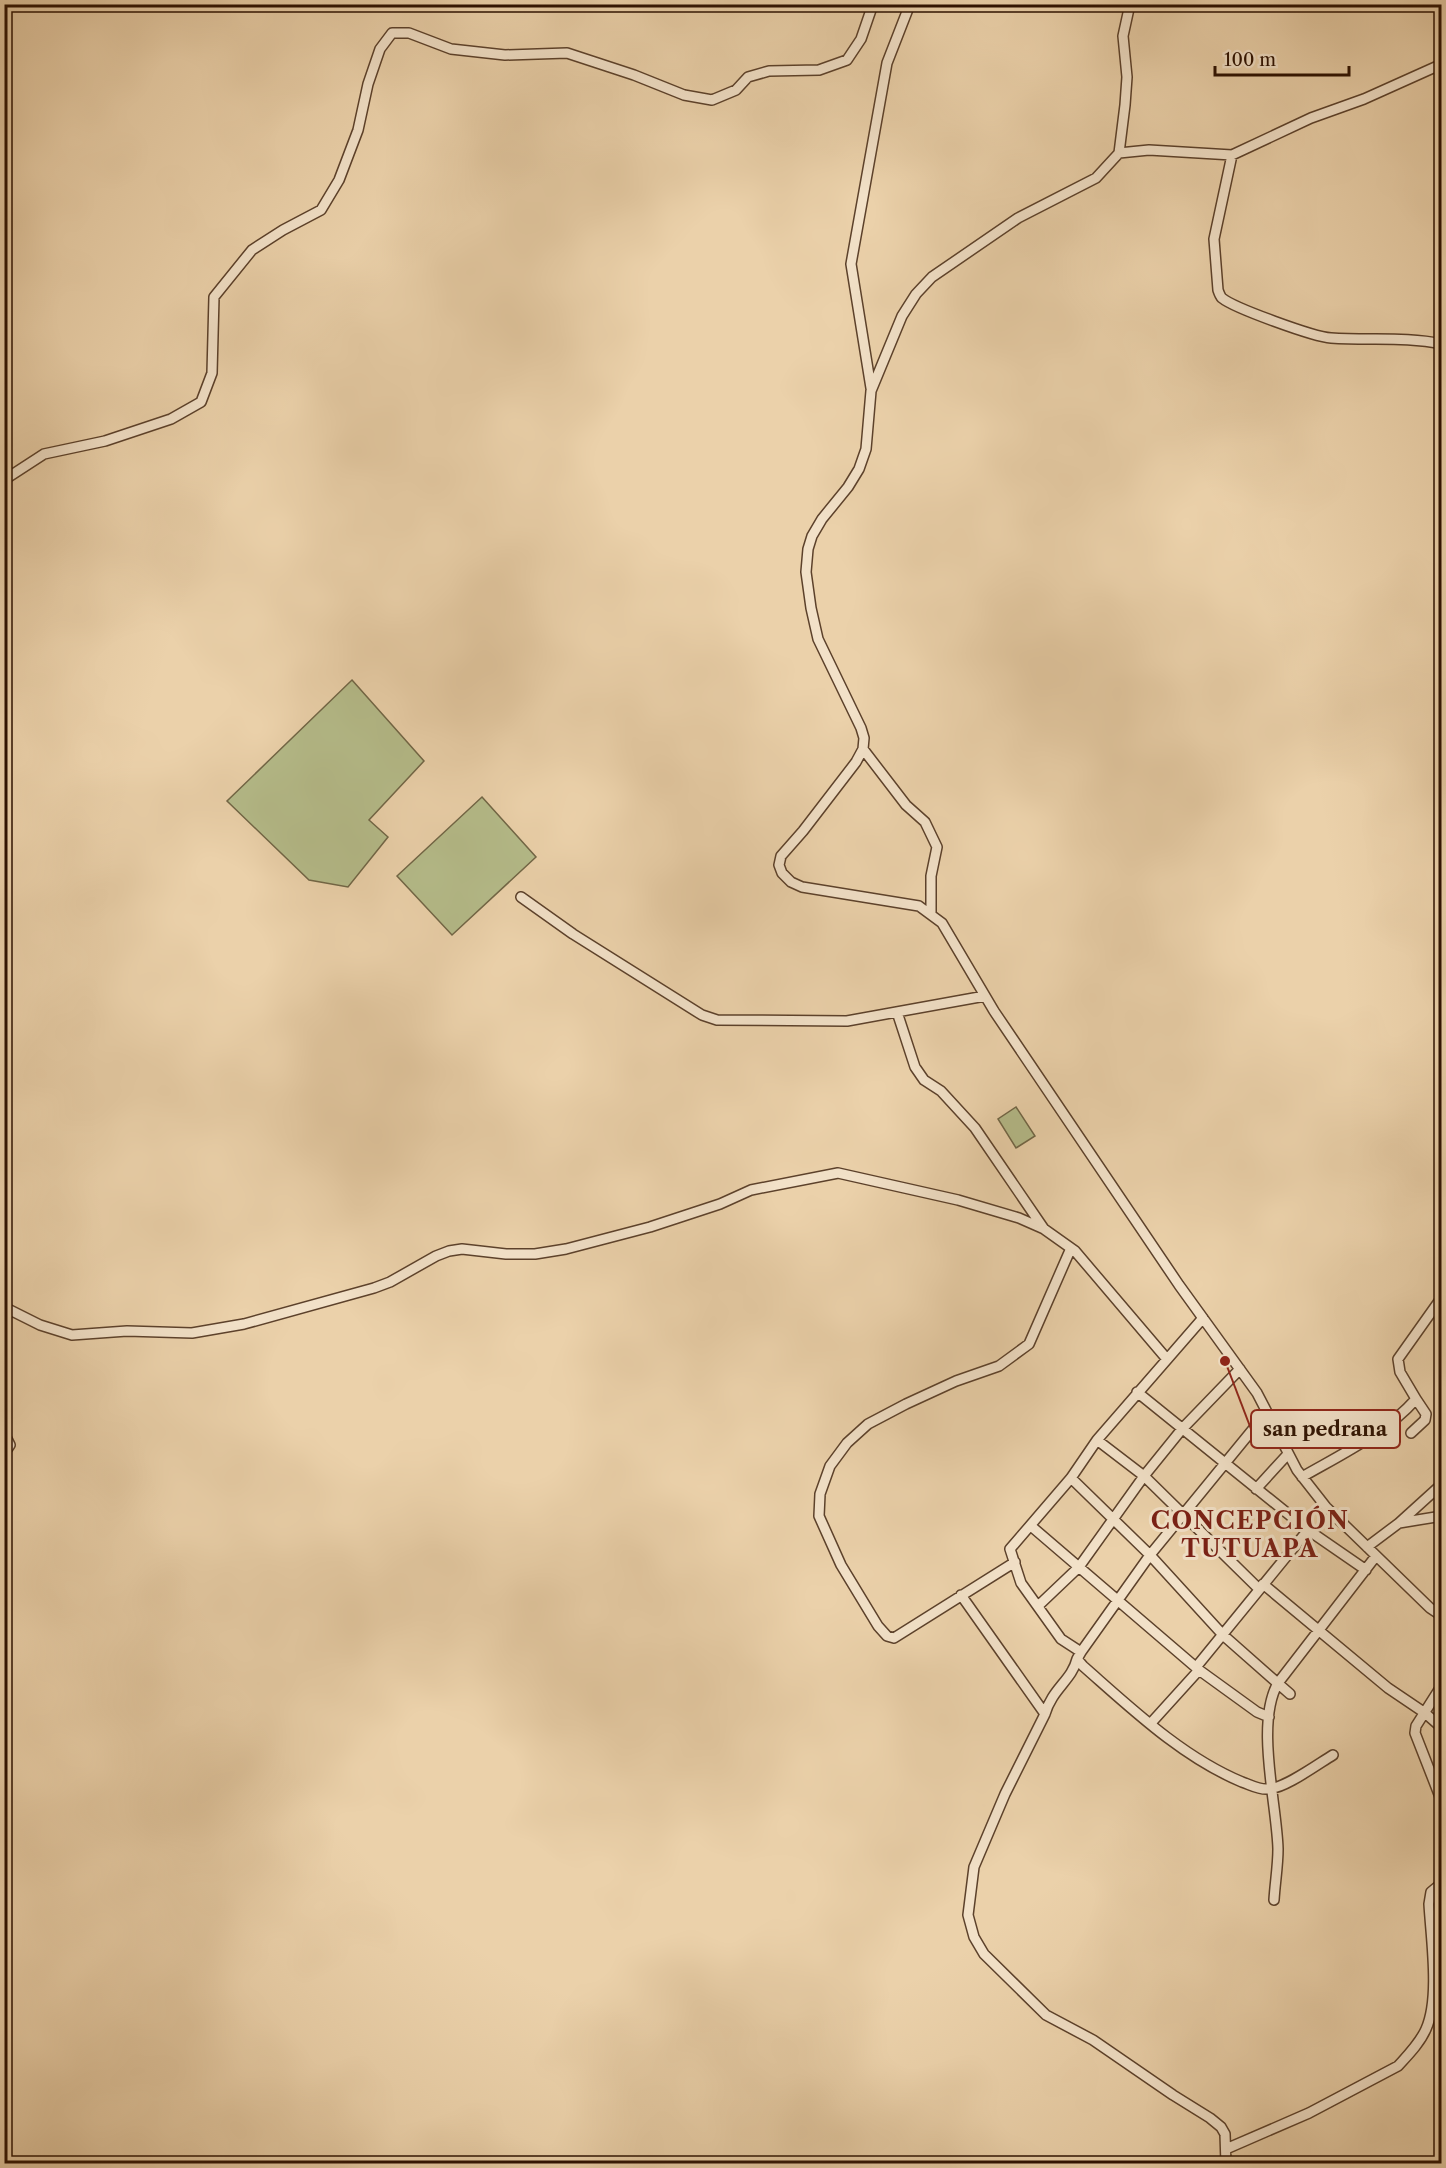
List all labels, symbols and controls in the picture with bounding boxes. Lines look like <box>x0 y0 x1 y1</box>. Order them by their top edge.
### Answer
scale bar <box>1215 39 1348 77</box>
text: 100 m <box>1224 49 1276 71</box>
callout: san pedrana <box>1251 1410 1400 1448</box>
text: san pedrana <box>1263 1417 1388 1441</box>
district label: CONCEPCIÓN TUTUAPA <box>1151 1505 1349 1563</box>

